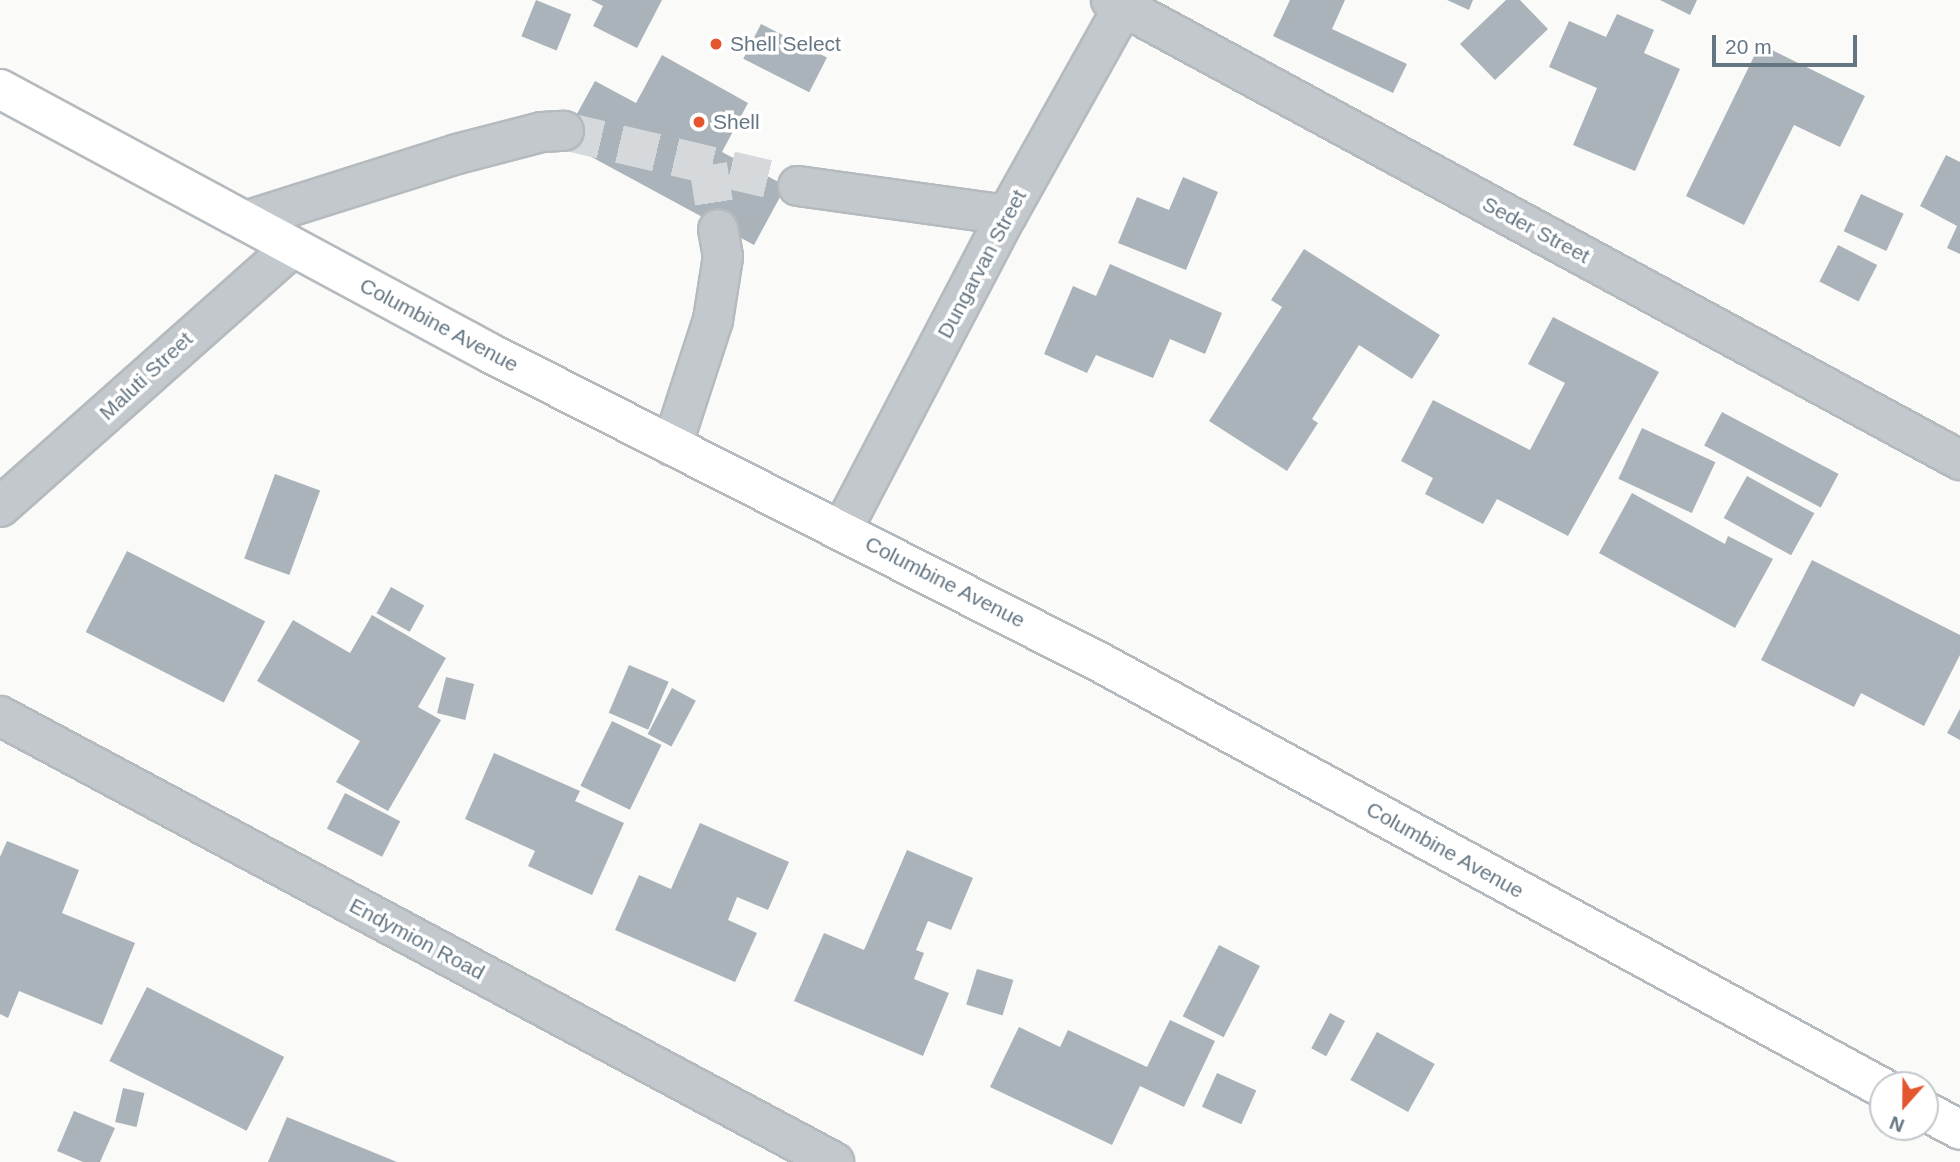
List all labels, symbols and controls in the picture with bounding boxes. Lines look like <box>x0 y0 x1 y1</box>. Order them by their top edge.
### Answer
scale bar <box>1715 21 1860 65</box>
place label: Shell Select <box>730 31 841 57</box>
text: 20 m <box>1725 35 1772 58</box>
marker: Shell Select <box>708 36 724 52</box>
place label: Shell <box>713 109 760 135</box>
marker: Shell <box>691 114 707 130</box>
street label: Dungarvan Street <box>932 185 1032 343</box>
street label: Seder Street <box>1478 191 1594 269</box>
street label: Columbine Avenue <box>355 272 523 378</box>
street label: Maluti Street <box>94 327 198 425</box>
street label: Columbine Avenue <box>860 531 1030 633</box>
street label: Columbine Avenue <box>1361 796 1529 904</box>
street label: Endymion Road <box>345 893 489 985</box>
north arrow <box>1869 1071 1939 1141</box>
text: N <box>1887 1112 1907 1136</box>

